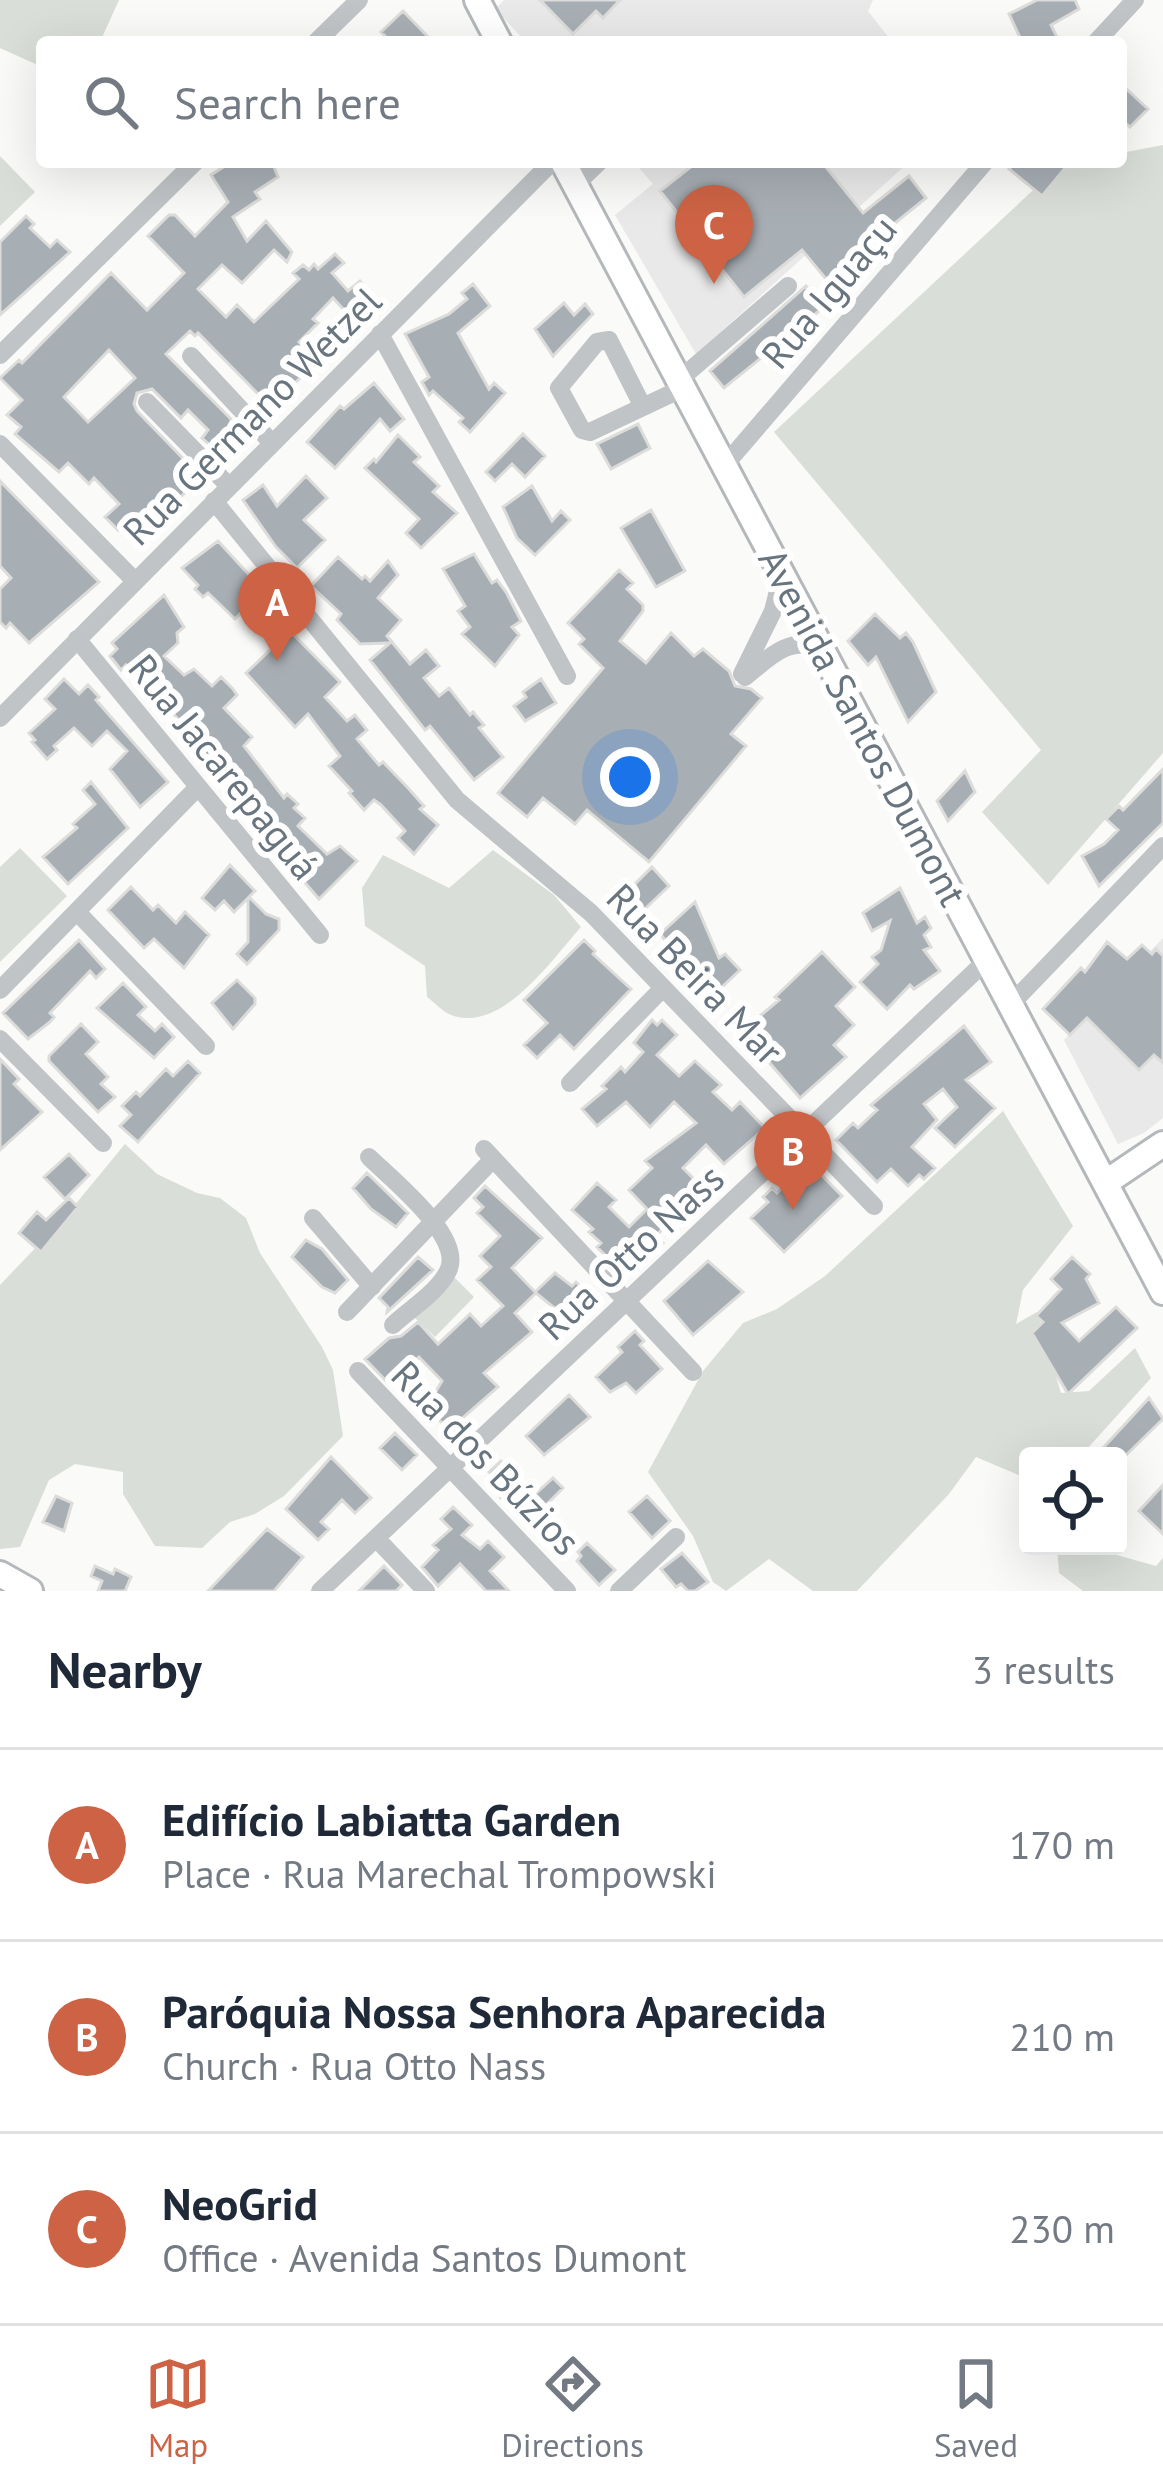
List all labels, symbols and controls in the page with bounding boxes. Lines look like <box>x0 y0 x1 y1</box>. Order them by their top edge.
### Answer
search box <box>36 36 1127 168</box>
icon: search <box>78 69 144 135</box>
text: Search here <box>174 73 401 131</box>
pin: C <box>675 185 753 284</box>
street label: Rua Iguaçu <box>750 204 908 379</box>
street label: Rua Germano Wetzel <box>112 275 392 556</box>
street label: Avenida Santos Dumont <box>748 539 979 914</box>
pin: A <box>238 562 316 661</box>
street label: Rua Jacarepaguá <box>118 643 331 890</box>
your location <box>600 747 660 807</box>
street label: Rua Beira Mar <box>596 872 795 1075</box>
pin: B <box>754 1111 832 1210</box>
street label: Rua Otto Nass <box>527 1152 734 1351</box>
street label: Rua dos Búzios <box>381 1350 592 1566</box>
map controls <box>1019 1447 1127 1555</box>
button: locate <box>1019 1447 1127 1555</box>
text: Nearby <box>48 1636 202 1702</box>
text: 3 results <box>972 1644 1115 1695</box>
text: Edifício Labiatta Garden <box>162 1790 621 1848</box>
text: A <box>75 1819 99 1870</box>
text: 170 m <box>1009 1819 1115 1870</box>
text: Place · Rua Marechal Trompowski <box>162 1848 717 1899</box>
text: Paróquia Nossa Senhora Aparecida <box>162 1982 826 2040</box>
text: B <box>75 2011 99 2062</box>
text: 210 m <box>1009 2011 1115 2062</box>
text: Church · Rua Otto Nass <box>162 2040 546 2091</box>
text: NeoGrid <box>162 2174 318 2232</box>
text: C <box>76 2203 98 2254</box>
text: 230 m <box>1009 2203 1115 2254</box>
text: Office · Avenida Santos Dumont <box>162 2232 686 2283</box>
tab: Map <box>145 2351 211 2466</box>
tab: Directions <box>501 2351 644 2466</box>
tab: Saved <box>934 2351 1018 2466</box>

